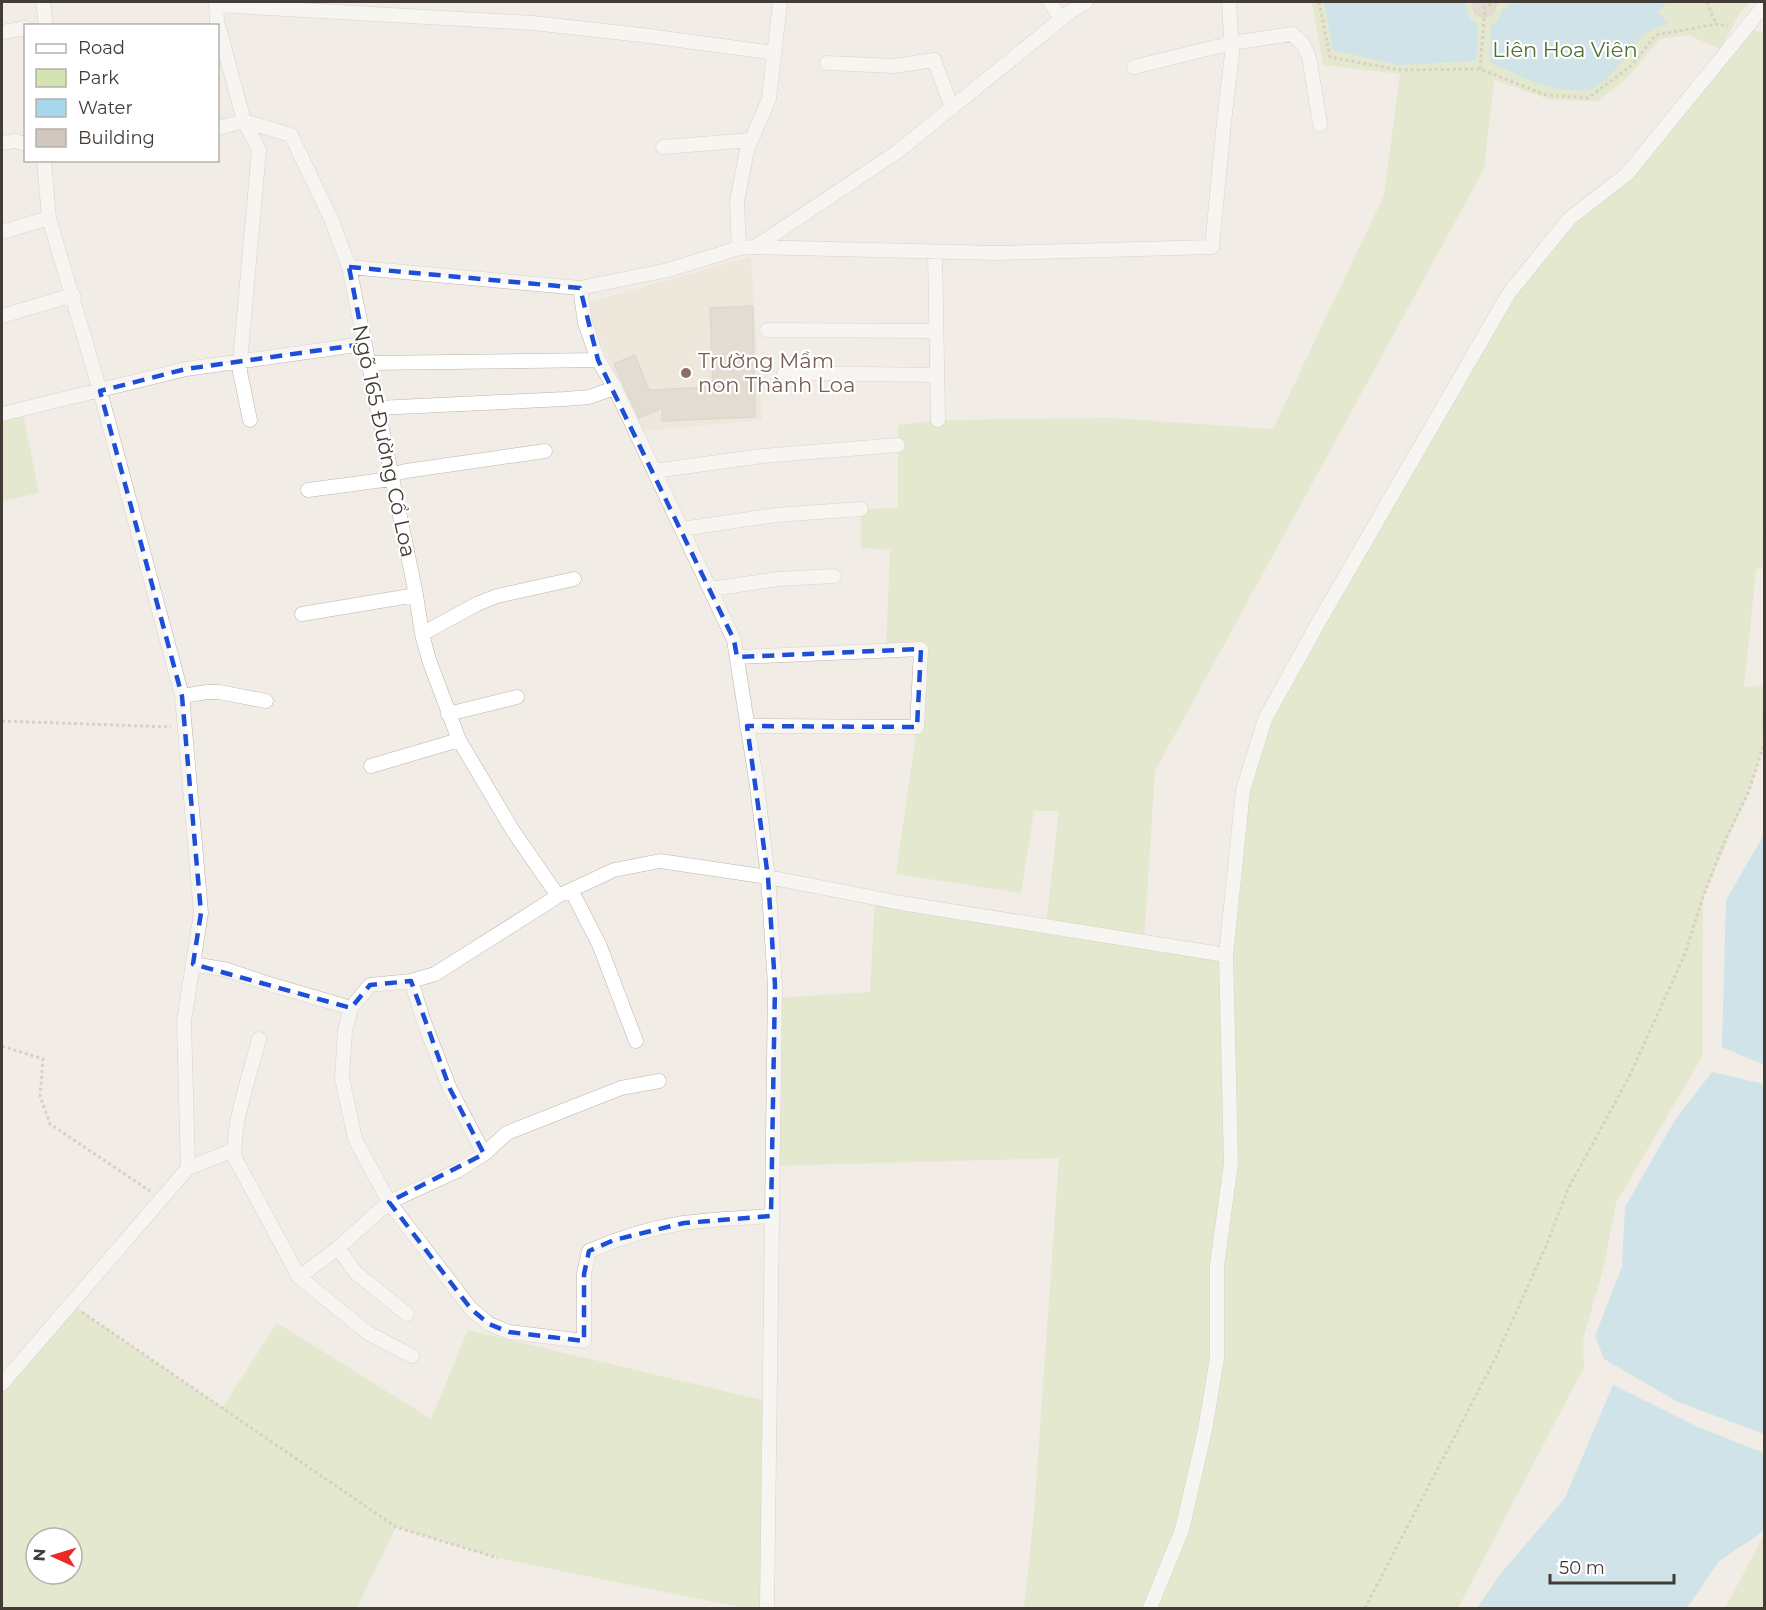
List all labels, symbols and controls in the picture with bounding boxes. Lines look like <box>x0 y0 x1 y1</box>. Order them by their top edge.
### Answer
legend <box>24 24 219 162</box>
text: Road <box>78 37 125 59</box>
park label: Liên Hoa Viên <box>1492 37 1638 62</box>
text: Park <box>78 67 119 89</box>
text: Water <box>78 97 133 119</box>
text: Building <box>78 127 155 149</box>
street label: Ngõ 165 Đường Cổ Loa <box>348 322 421 559</box>
place label: Trường Mầm non Thành Loa <box>698 348 855 397</box>
marker: Trường Mầm non Thành Loa <box>679 366 693 380</box>
north arrow <box>24 1526 84 1586</box>
scale bar <box>1550 1547 1674 1585</box>
text: N <box>30 1548 49 1562</box>
text: 50 m <box>1559 1557 1605 1579</box>

